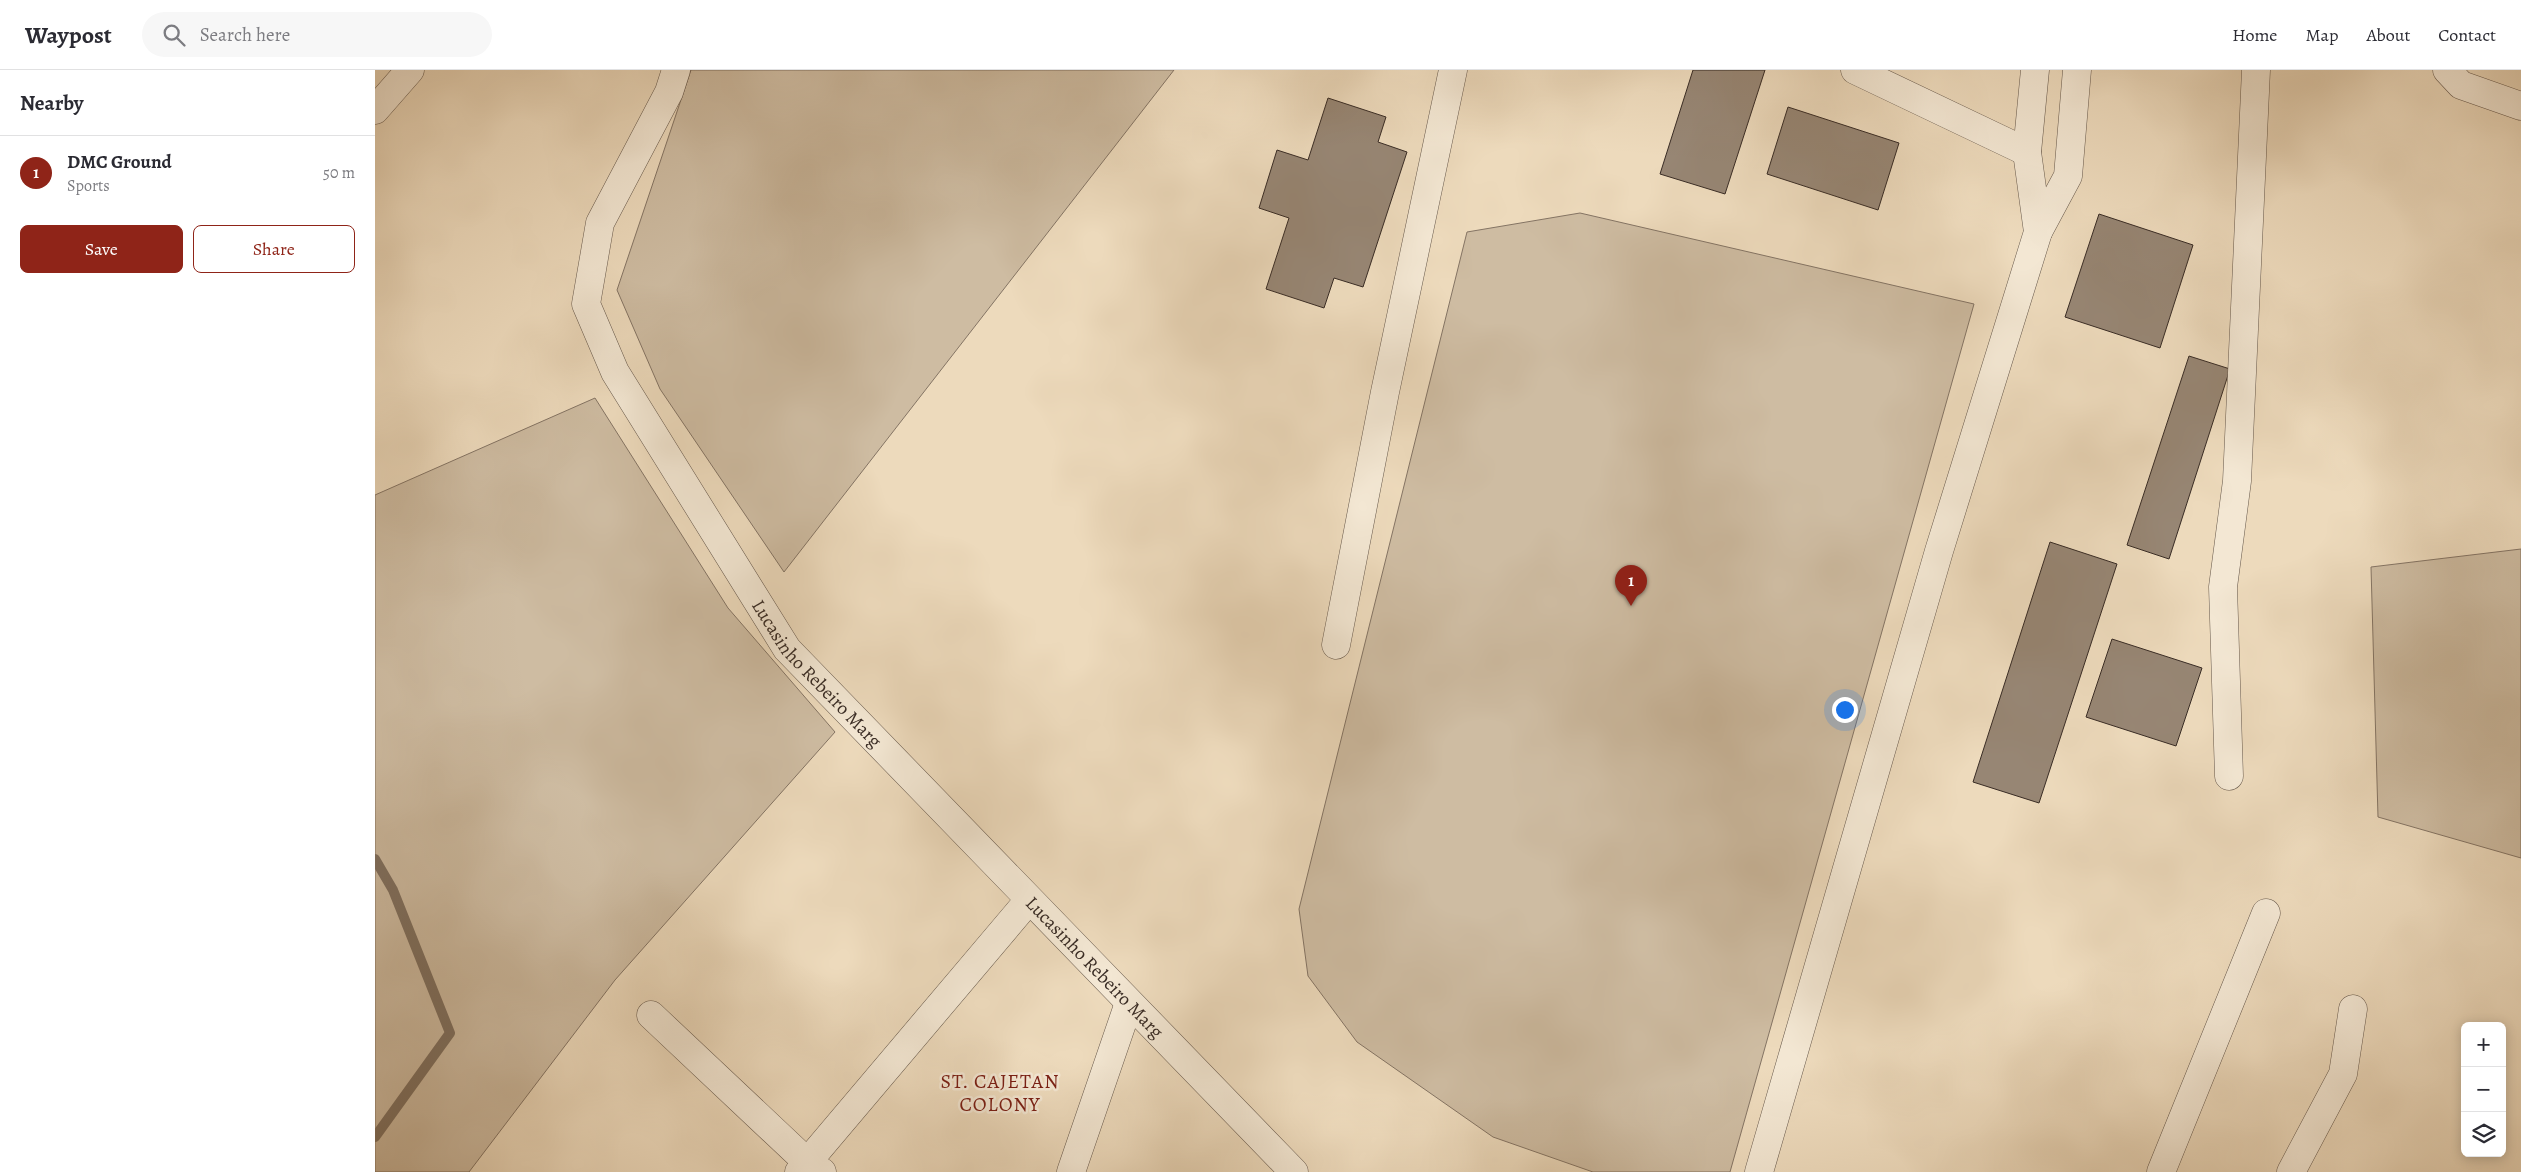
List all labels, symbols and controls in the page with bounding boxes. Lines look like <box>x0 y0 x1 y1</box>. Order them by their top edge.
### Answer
search box <box>142 12 492 57</box>
text: Waypost <box>25 19 112 51</box>
icon: search <box>160 21 188 49</box>
text: Search here <box>200 22 290 48</box>
text: Home <box>2232 23 2277 47</box>
text: Map <box>2305 23 2338 47</box>
text: About <box>2366 23 2410 47</box>
text: Contact <box>2438 23 2496 47</box>
text: Nearby <box>20 89 83 117</box>
text: DMC Ground <box>67 149 172 175</box>
text: 1 <box>33 162 39 184</box>
text: 50 m <box>323 162 355 184</box>
text: Sports <box>67 175 110 197</box>
button: Save <box>20 225 183 273</box>
button: Share <box>193 225 355 273</box>
pin: 1 <box>1615 565 1647 606</box>
street label: Lucasinho Rebeiro Marg <box>745 595 888 754</box>
your location <box>1832 697 1858 723</box>
street label: Lucasinho Rebeiro Marg <box>1019 891 1170 1045</box>
map controls <box>2461 1022 2506 1157</box>
button: + <box>2461 1022 2506 1067</box>
button: − <box>2461 1067 2506 1112</box>
district label: ST. CAJETAN COLONY <box>940 1068 1060 1118</box>
button: layers <box>2461 1112 2506 1157</box>

